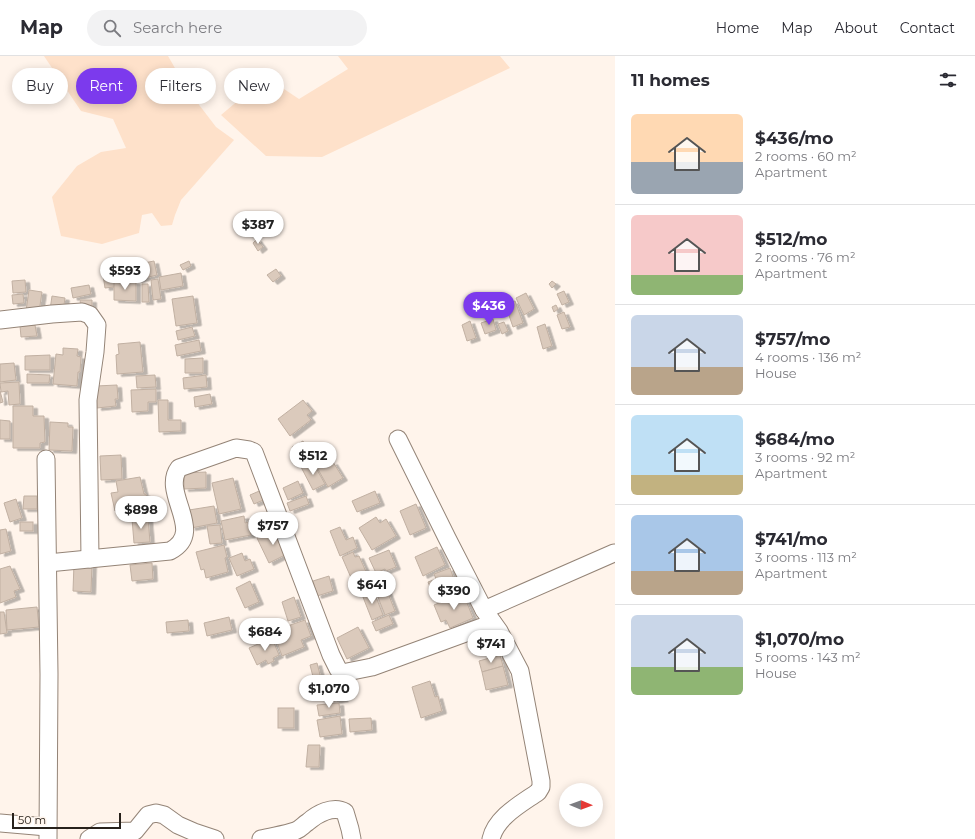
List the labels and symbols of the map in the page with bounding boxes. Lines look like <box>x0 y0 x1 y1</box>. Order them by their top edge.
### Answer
pin: $387 <box>234 211 282 245</box>
pin: $593 <box>101 257 149 291</box>
pin: $436 <box>465 292 513 326</box>
pin: $512 <box>289 442 337 476</box>
pin: $898 <box>117 496 165 530</box>
pin: $757 <box>249 512 297 546</box>
pin: $641 <box>348 571 396 605</box>
pin: $390 <box>430 577 478 611</box>
pin: $684 <box>241 618 289 652</box>
pin: $741 <box>467 630 515 664</box>
pin: $1,070 <box>296 675 362 709</box>
north arrow <box>559 783 603 827</box>
scale bar <box>12 811 121 830</box>

